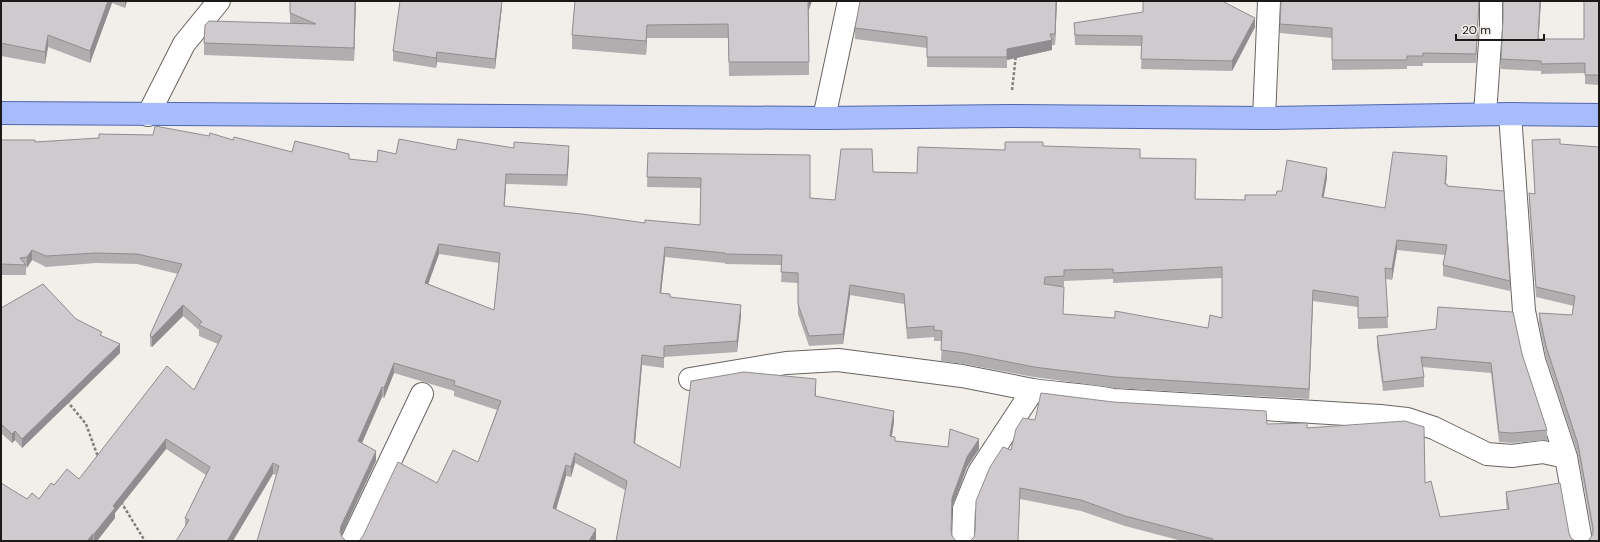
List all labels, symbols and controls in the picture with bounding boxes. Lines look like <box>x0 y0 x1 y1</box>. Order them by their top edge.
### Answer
scale bar <box>1456 16 1544 42</box>
text: 20 m <box>1462 22 1491 38</box>

